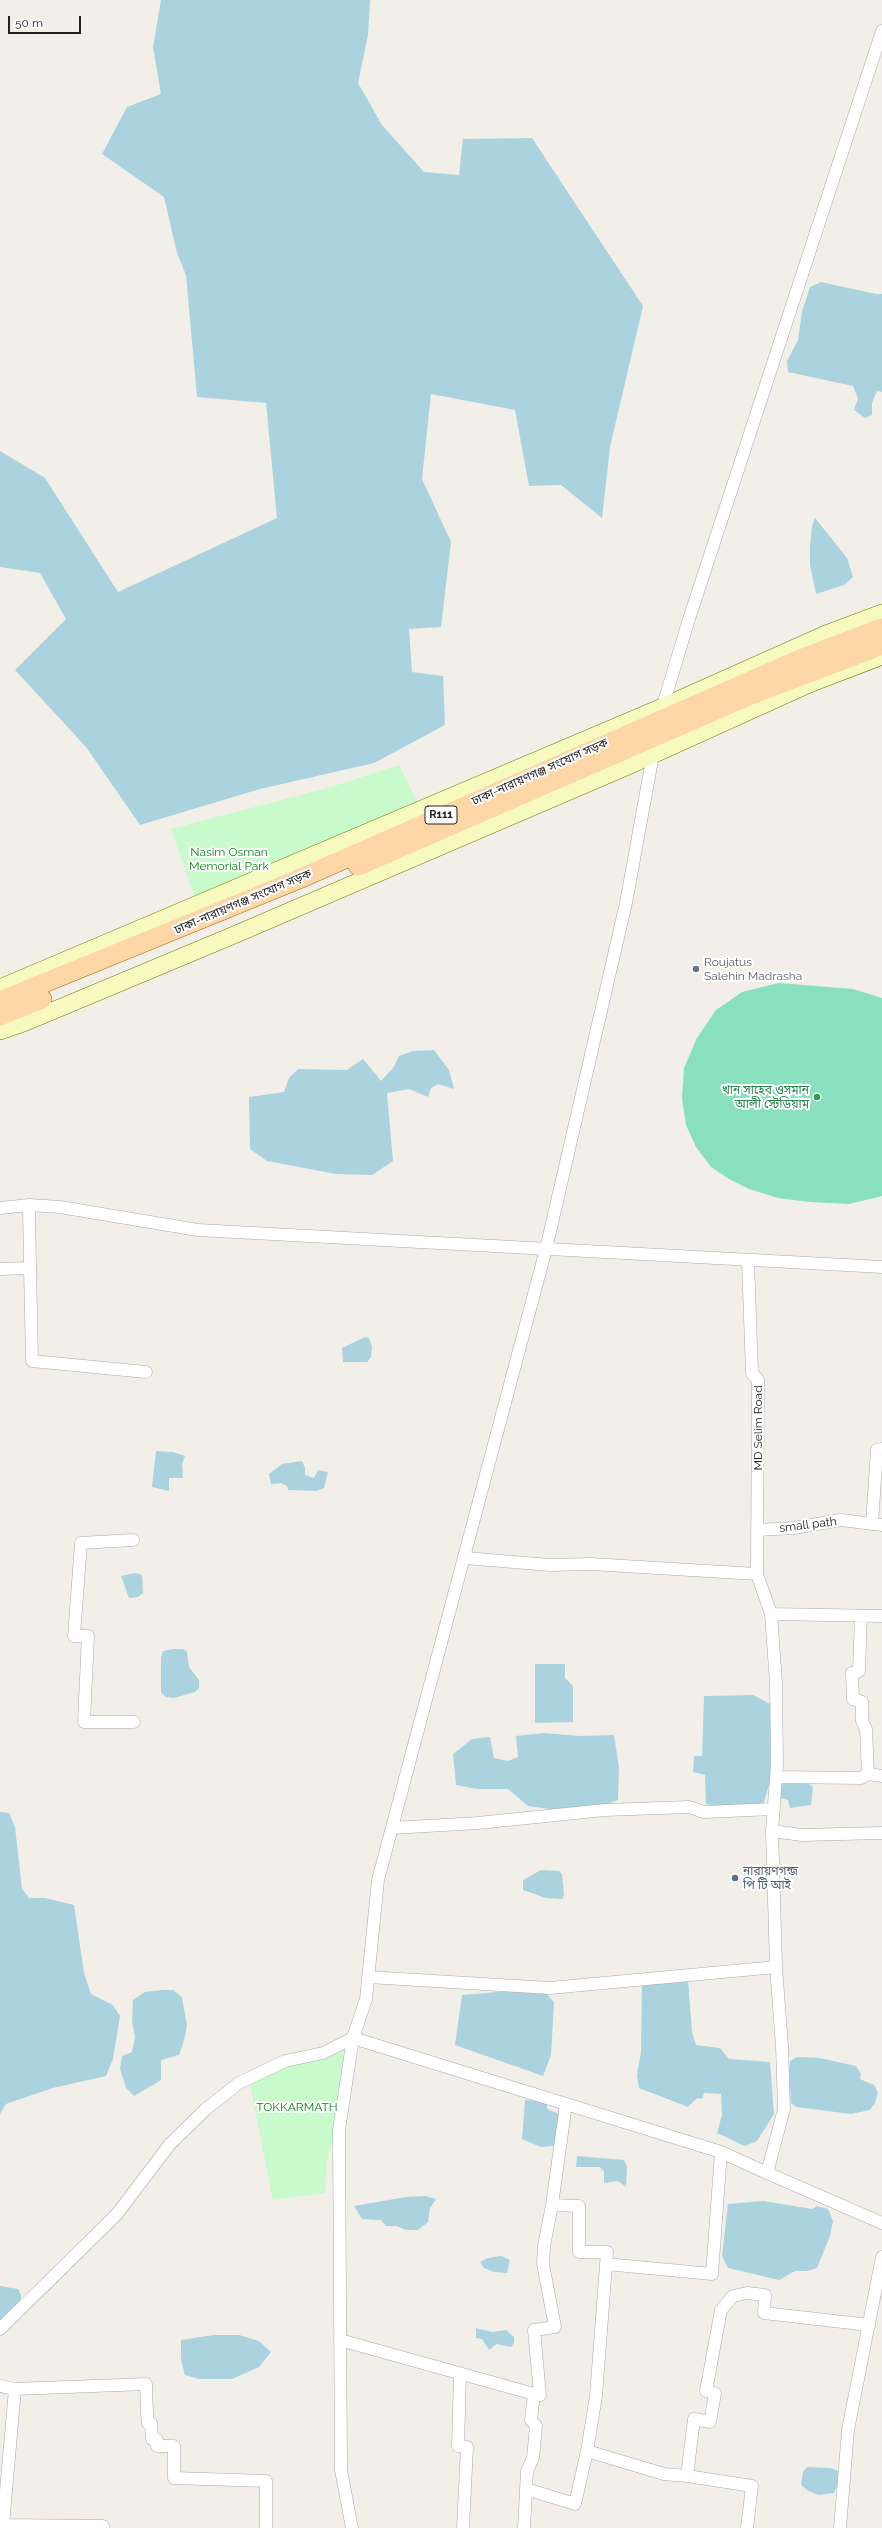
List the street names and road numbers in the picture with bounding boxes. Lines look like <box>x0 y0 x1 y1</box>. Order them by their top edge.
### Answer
street label: ঢাকা-নারায়ণগঞ্জ সংযোগ সড়ক <box>470 735 610 809</box>
road number: R111 <box>425 806 457 824</box>
street label: ঢাকা-নারায়ণগঞ্জ সংযোগ সড়ক <box>172 867 314 937</box>
street label: MD Selim Road <box>751 1385 765 1471</box>
street label: small path <box>778 1514 838 1536</box>

